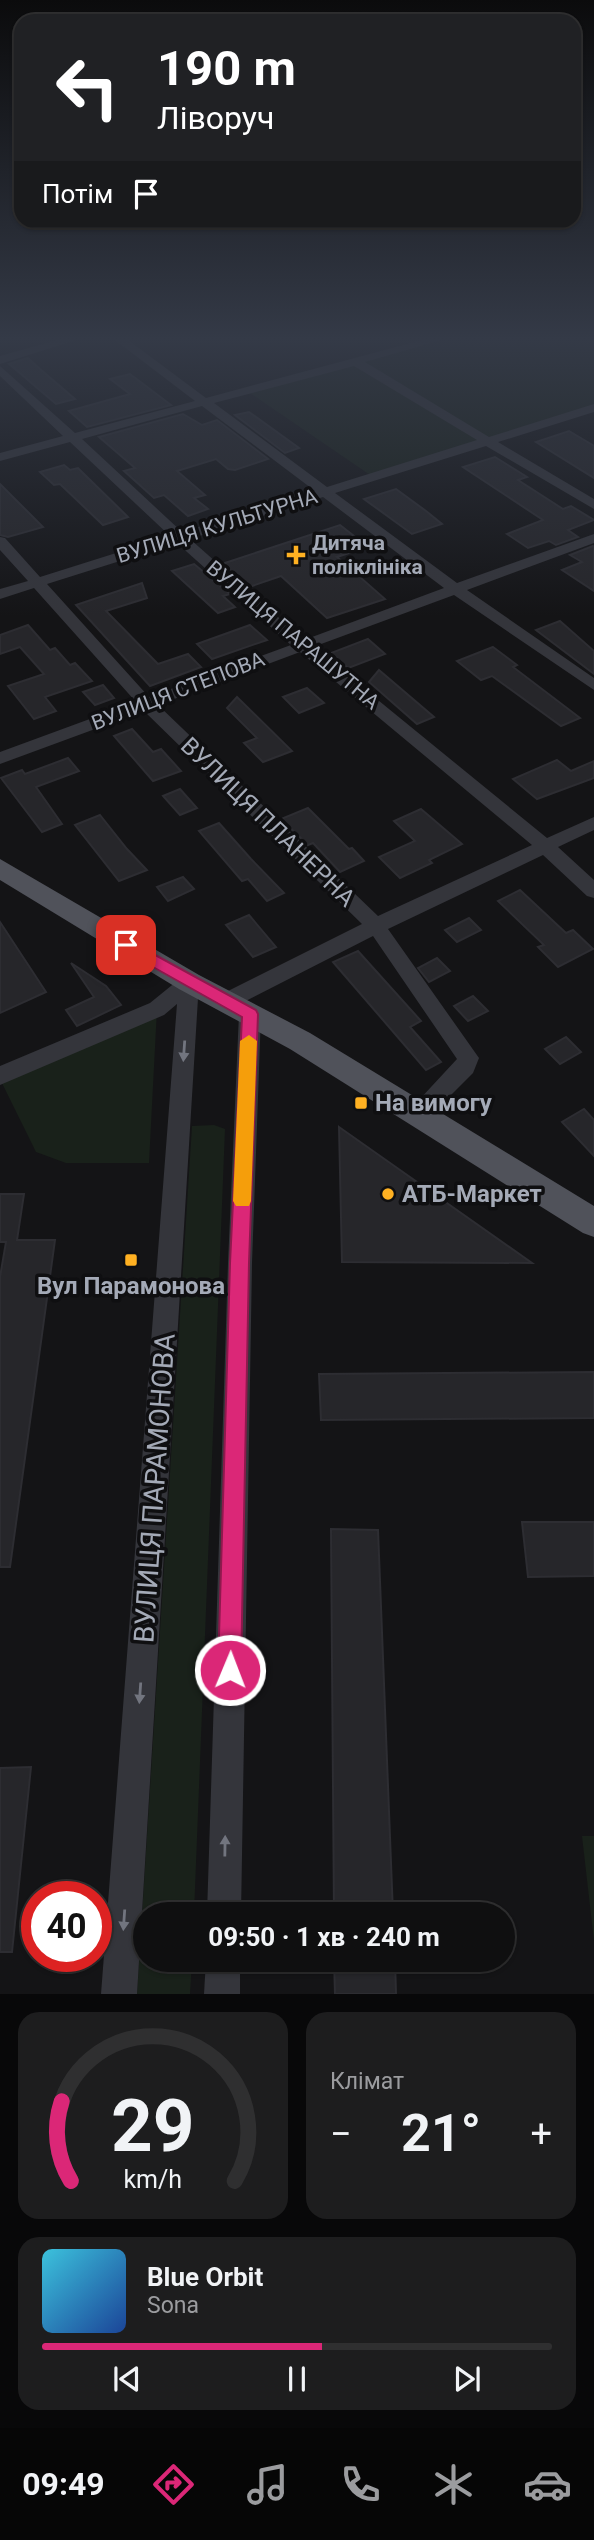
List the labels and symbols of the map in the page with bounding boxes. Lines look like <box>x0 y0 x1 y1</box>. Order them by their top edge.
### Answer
street label: ВУЛИЦЯ КУЛЬТУРНА <box>114 484 321 568</box>
place label: Дитяча поліклініка <box>312 531 423 579</box>
marker: Дитяча поліклініка <box>286 545 306 565</box>
street label: ВУЛИЦЯ ПАРАШУТНА <box>202 556 384 714</box>
street label: ВУЛИЦЯ СТЕПОВА <box>88 647 268 735</box>
street label: ВУЛИЦЯ ПЛАНЕРНА <box>175 732 361 913</box>
pin <box>96 915 156 975</box>
one-way arrow <box>178 1040 189 1062</box>
place label: На вимогу <box>375 1089 493 1117</box>
marker: На вимогу <box>353 1095 369 1111</box>
place label: АТБ-Маркет <box>402 1180 542 1208</box>
marker: АТБ-Маркет <box>380 1186 396 1202</box>
marker: Вул Парамонова <box>123 1252 139 1268</box>
place label: Вул Парамонова <box>37 1272 225 1300</box>
street label: ВУЛИЦЯ ПАРАМОНОВА <box>127 1332 182 1644</box>
position arrow <box>193 1633 267 1707</box>
one-way arrow <box>134 1682 145 1704</box>
one-way arrow <box>220 1835 231 1857</box>
speed limit sign: 40 <box>21 1881 112 1972</box>
one-way arrow <box>119 1909 130 1931</box>

